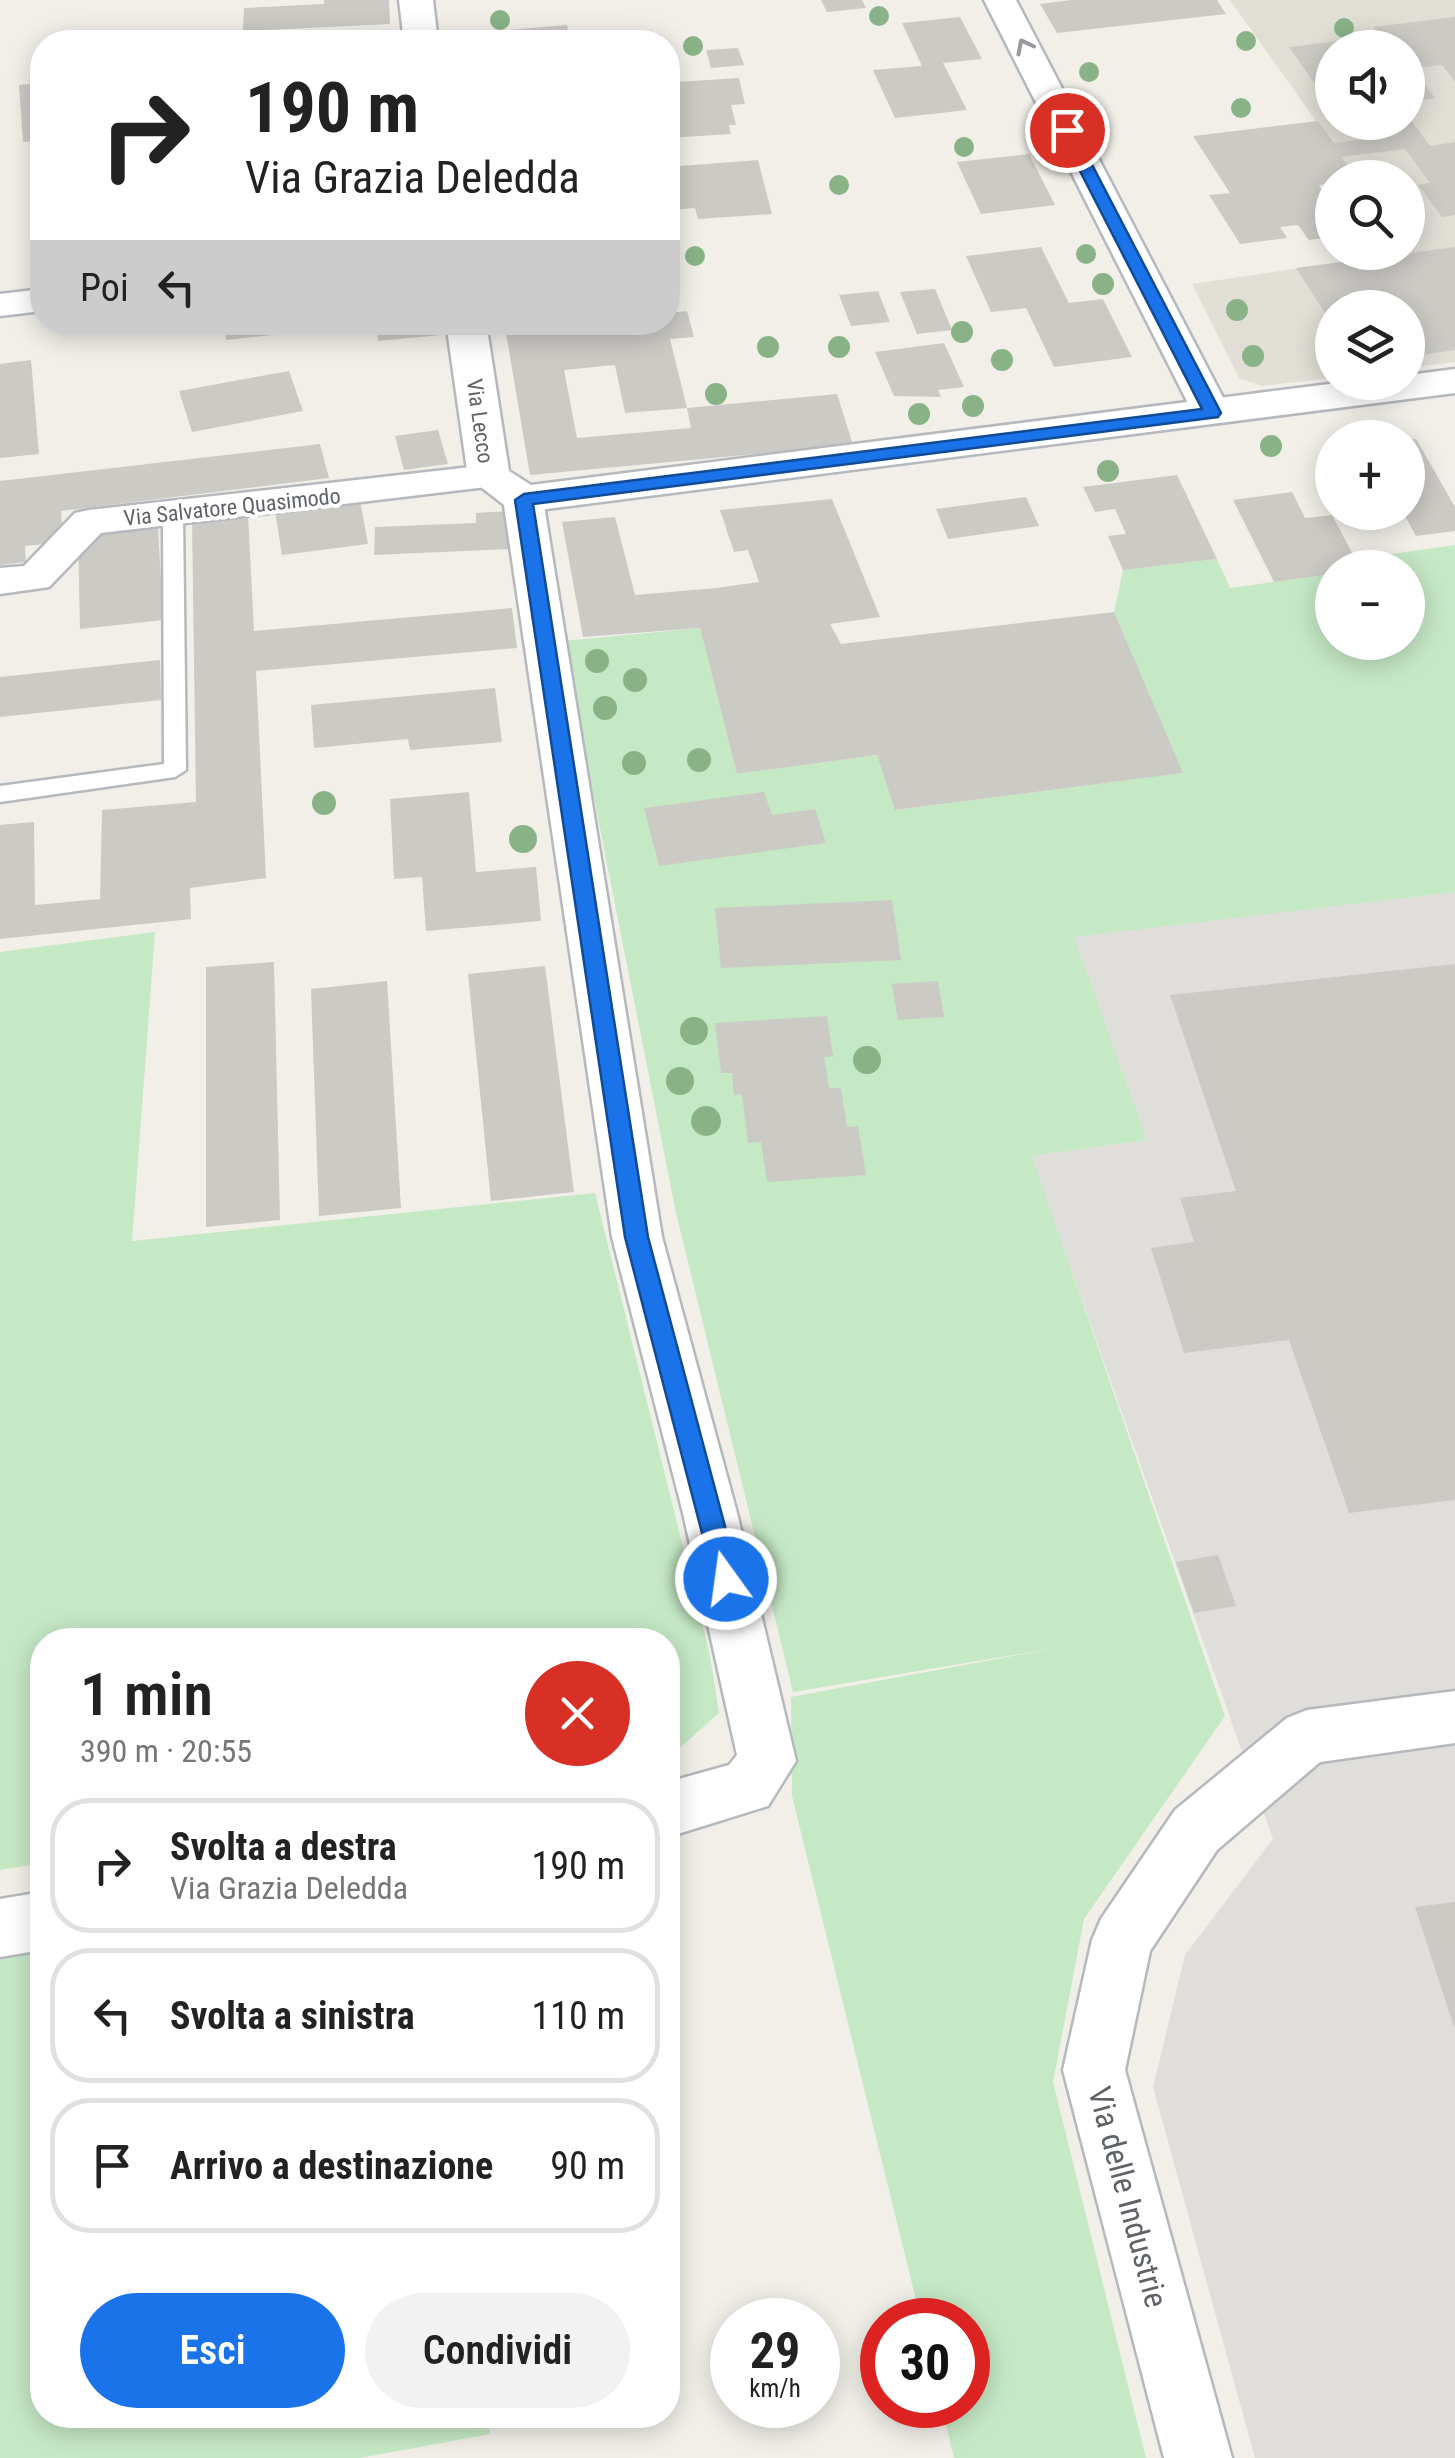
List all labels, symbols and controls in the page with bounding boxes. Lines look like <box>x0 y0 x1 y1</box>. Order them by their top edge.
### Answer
map controls <box>1315 30 1425 660</box>
button: sound <box>1315 30 1425 140</box>
one-way arrow <box>1017 39 1036 57</box>
text: 190 m <box>245 67 419 149</box>
icon: right <box>80 70 210 200</box>
pin <box>1025 88 1110 173</box>
icon: arrive <box>1040 103 1095 158</box>
text: Via Grazia Deledda <box>245 151 580 204</box>
button: search <box>1315 160 1425 270</box>
icon: left <box>149 260 204 315</box>
text: Poi <box>80 266 129 310</box>
button: layers <box>1315 290 1425 400</box>
street label: Via Lecco <box>462 377 498 465</box>
button: + <box>1315 420 1425 530</box>
street label: Via Salvatore Quasimodo <box>122 483 342 531</box>
button: − <box>1315 550 1425 660</box>
position arrow <box>674 1527 778 1631</box>
text: 1 min <box>80 1659 213 1730</box>
button: close <box>525 1661 630 1766</box>
text: 390 m · 20:55 <box>80 1732 252 1770</box>
text: Svolta a destra <box>170 1825 397 1869</box>
icon: right <box>85 1838 140 1893</box>
text: 190 m <box>531 1844 625 1888</box>
text: Via Grazia Deledda <box>170 1869 408 1907</box>
icon: left <box>85 1988 140 2043</box>
text: Svolta a sinistra <box>170 1994 415 2038</box>
text: 110 m <box>531 1994 625 2038</box>
street label: Via delle Industrie <box>1080 2083 1176 2311</box>
icon: arrive <box>85 2138 140 2193</box>
text: Arrivo a destinazione <box>170 2144 493 2188</box>
text: 90 m <box>550 2144 625 2188</box>
button: Esci <box>80 2293 345 2408</box>
button: Condividi <box>365 2293 630 2408</box>
speed limit sign: 30 <box>860 2298 990 2428</box>
text: 29 <box>750 2322 800 2380</box>
text: km/h <box>749 2374 801 2403</box>

